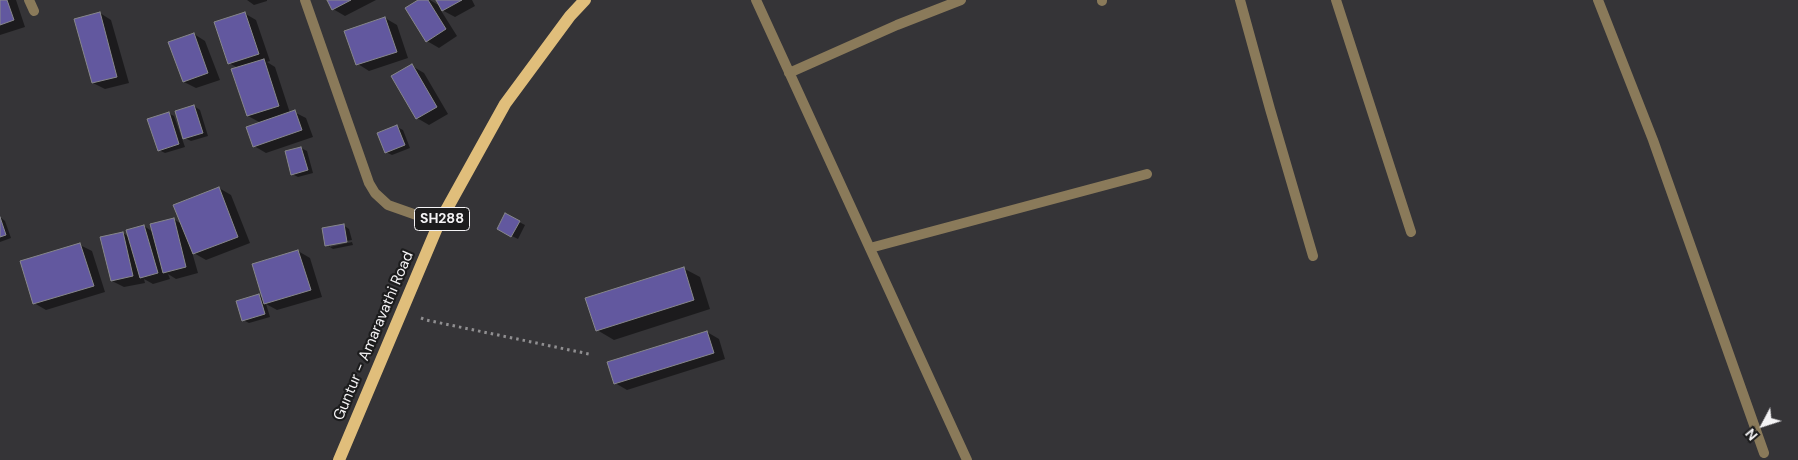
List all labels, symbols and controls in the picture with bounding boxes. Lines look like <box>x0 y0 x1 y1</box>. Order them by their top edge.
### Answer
road number: SH288 <box>414 208 470 230</box>
street label: Guntur - Amaravathi Road <box>330 249 418 423</box>
north arrow <box>1738 400 1788 450</box>
text: N <box>1741 425 1762 444</box>

